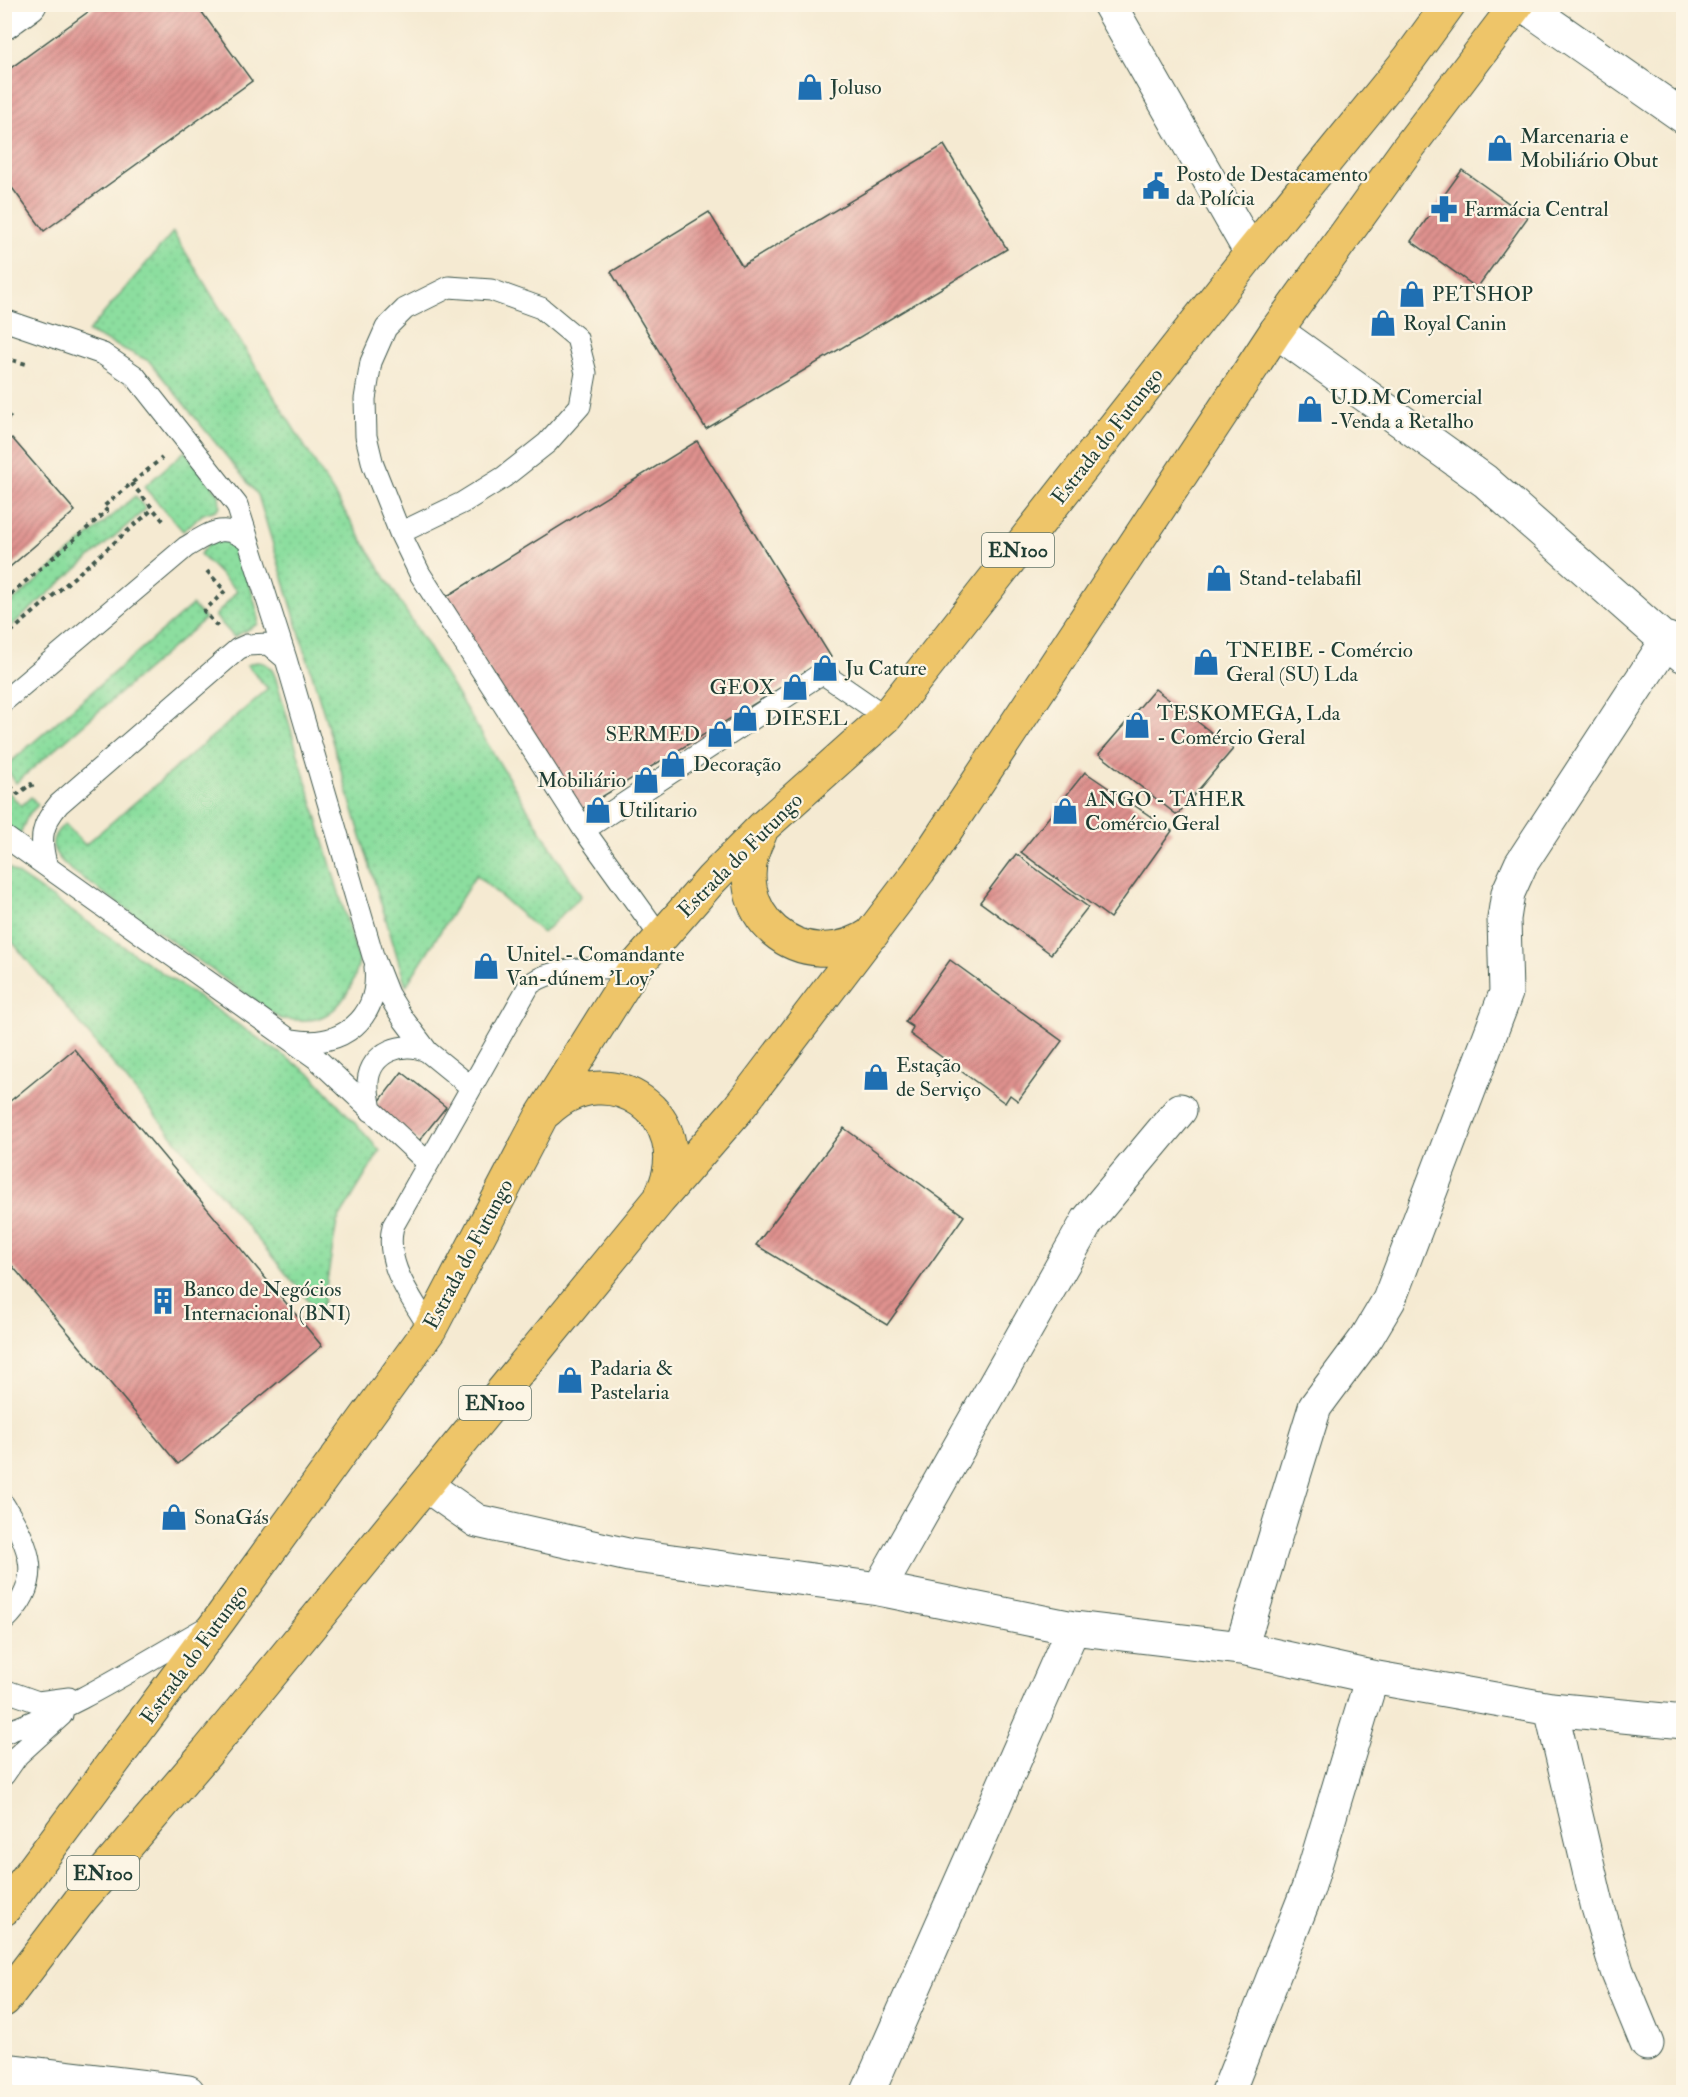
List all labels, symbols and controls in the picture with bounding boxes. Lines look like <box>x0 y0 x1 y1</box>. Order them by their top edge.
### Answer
shop icon: Joluso <box>795 72 825 102</box>
place label: Joluso <box>829 74 882 101</box>
place label: Marcenaria e Mobiliário Obut <box>1520 123 1658 174</box>
shop icon: Marcenaria e Mobiliário Obut <box>1485 133 1515 163</box>
place label: Posto de Destacamento da Polícia <box>1176 161 1368 212</box>
public building icon: Posto de Destacamento da Polícia <box>1141 171 1171 201</box>
pharmacy icon: Farmácia Central <box>1429 194 1459 224</box>
place label: Farmácia Central <box>1464 196 1609 223</box>
shop icon: PETSHOP <box>1397 279 1427 309</box>
place label: PETSHOP <box>1432 281 1533 308</box>
shop icon: Royal Canin <box>1368 308 1398 338</box>
place label: Royal Canin <box>1403 310 1507 337</box>
street label: Estrada do Futungo <box>1046 362 1169 510</box>
place label: U.D.M Comercial -Venda a Retalho <box>1330 384 1483 435</box>
shop icon: U.D.M Comercial -Venda a Retalho <box>1295 394 1325 424</box>
road number: EN100 <box>982 533 1054 567</box>
shop icon: Stand-telabafil <box>1204 563 1234 593</box>
place label: Stand-telabafil <box>1239 565 1362 592</box>
place label: TNEIBE - Comércio Geral (SU) Lda <box>1226 637 1413 688</box>
shop icon: TNEIBE - Comércio Geral (SU) Lda <box>1191 647 1221 677</box>
shop icon: Ju Cature <box>810 653 840 683</box>
place label: Ju Cature <box>844 655 927 682</box>
shop icon: GEOX <box>780 672 810 702</box>
place label: GEOX <box>710 674 775 701</box>
place label: TESKOMEGA, Lda - Comércio Geral <box>1157 700 1341 751</box>
shop icon: DIESEL <box>730 703 760 733</box>
place label: DIESEL <box>765 705 848 732</box>
shop icon: TESKOMEGA, Lda - Comércio Geral <box>1122 710 1152 740</box>
shop icon: SERMED <box>705 719 735 749</box>
place label: SERMED <box>606 721 700 748</box>
shop icon: Decoração <box>658 749 688 779</box>
place label: Decoração <box>693 751 781 778</box>
shop icon: Mobiliário <box>631 765 661 795</box>
place label: Mobiliário <box>537 767 626 794</box>
place label: ANGO - TAHER Comércio Geral <box>1084 786 1246 837</box>
street label: Estrada do Futungo <box>672 787 809 924</box>
shop icon: Utilitario <box>583 795 613 825</box>
shop icon: ANGO - TAHER Comércio Geral <box>1050 796 1080 826</box>
place label: Utilitario <box>618 797 697 824</box>
place label: Unitel - Comandante Van-dúnem 'Loy' <box>506 941 685 992</box>
shop icon: Unitel - Comandante Van-dúnem 'Loy' <box>471 951 501 981</box>
place label: Estação de Serviço <box>896 1052 981 1103</box>
shop icon: Estação de Serviço <box>861 1062 891 1092</box>
street label: Estrada do Futungo <box>417 1174 519 1334</box>
place label: Banco de Negócios Internacional (BNI) <box>183 1276 351 1327</box>
building icon: Banco de Negócios Internacional (BNI) <box>148 1286 178 1316</box>
place label: Padaria & Pastelaria <box>590 1355 673 1406</box>
shop icon: Padaria & Pastelaria <box>555 1365 585 1395</box>
road number: EN100 <box>459 1386 531 1420</box>
shop icon: SonaGás <box>159 1502 189 1532</box>
place label: SonaGás <box>194 1504 269 1531</box>
street label: Estrada do Futungo <box>135 1579 254 1729</box>
road number: EN100 <box>67 1856 139 1890</box>

